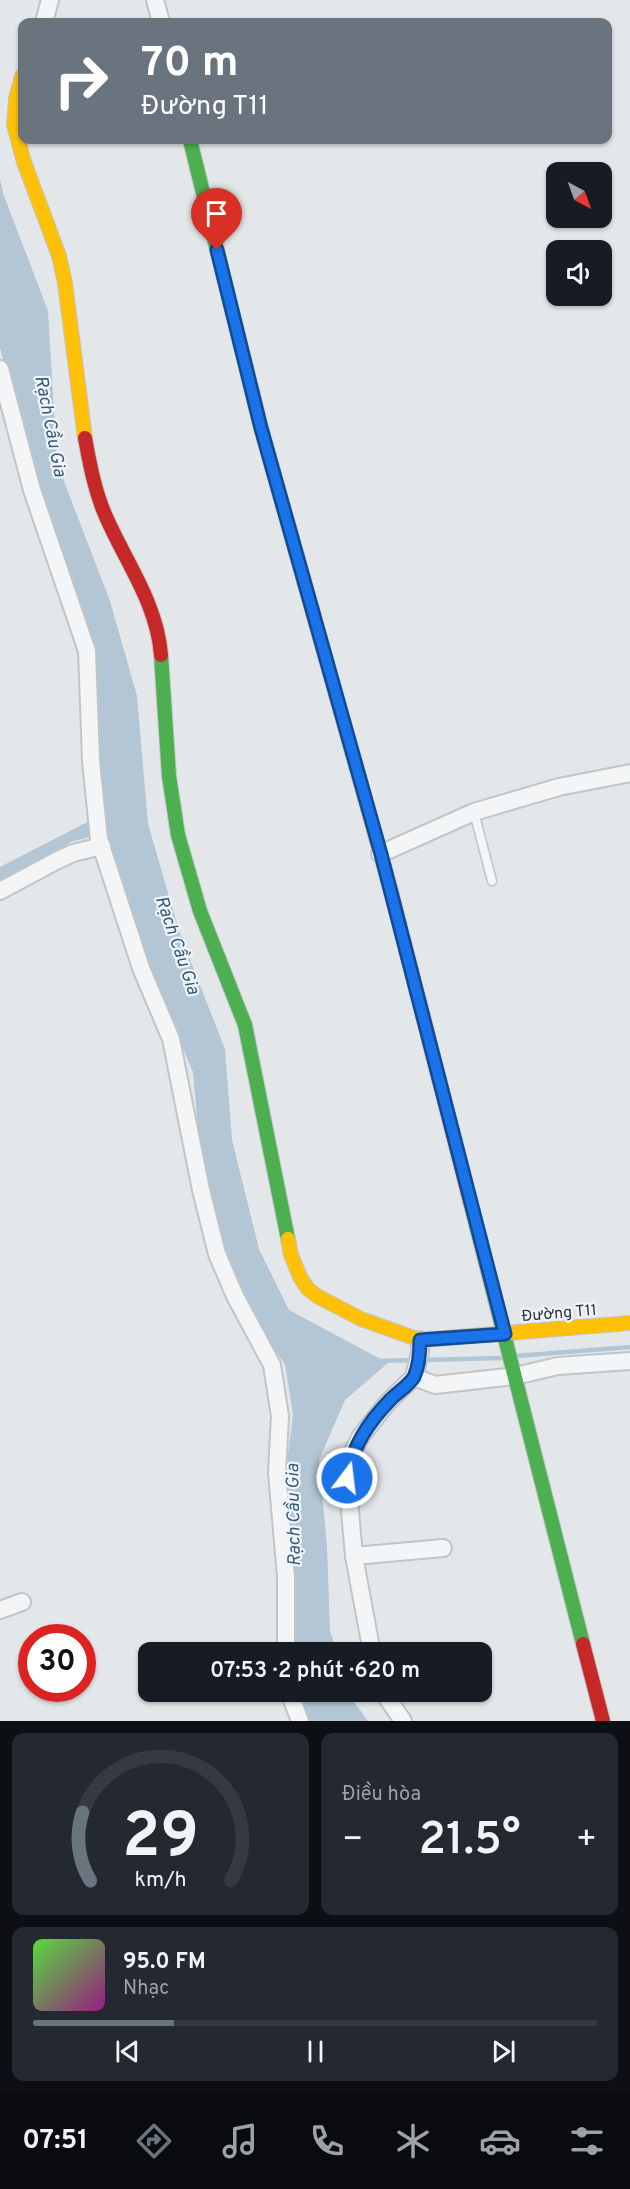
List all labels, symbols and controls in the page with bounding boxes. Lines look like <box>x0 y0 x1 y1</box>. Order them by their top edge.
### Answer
text: 70 m <box>141 38 239 91</box>
icon: right <box>42 42 120 120</box>
text: Đường T11 <box>141 90 269 124</box>
north arrow <box>546 162 612 228</box>
map controls <box>546 162 612 306</box>
pin <box>191 188 242 250</box>
icon: arrive <box>200 197 233 230</box>
button: sound <box>546 240 612 306</box>
water label: Rạch Cầu Gia <box>28 373 72 480</box>
water label: Rạch Cầu Gia <box>149 893 205 999</box>
street label: Đường T11 <box>521 1301 598 1327</box>
position arrow <box>315 1446 379 1510</box>
water label: Rạch Cầu Gia <box>281 1463 307 1567</box>
speed limit sign: 30 <box>18 1624 96 1702</box>
text: 07:53 · 2 phút · 620 m <box>210 1658 420 1685</box>
text: Điều hòa <box>342 1782 421 1808</box>
text: 29 <box>122 1800 199 1879</box>
text: 21.5° <box>418 1813 521 1870</box>
text: − <box>342 1820 363 1862</box>
text: + <box>576 1820 597 1862</box>
text: km/h <box>134 1867 187 1894</box>
text: 95.0 FM <box>123 1949 206 1976</box>
text: Nhạc <box>123 1976 169 2002</box>
icon: previous <box>111 2035 144 2068</box>
icon: pause <box>299 2035 332 2068</box>
icon: next <box>487 2035 520 2068</box>
icon: directions <box>133 2120 175 2162</box>
icon: music <box>219 2120 261 2162</box>
icon: phone <box>306 2120 348 2162</box>
icon: climate <box>392 2120 434 2162</box>
icon: car <box>479 2120 521 2162</box>
icon: filters <box>566 2120 608 2162</box>
text: 07:51 <box>22 2124 88 2158</box>

